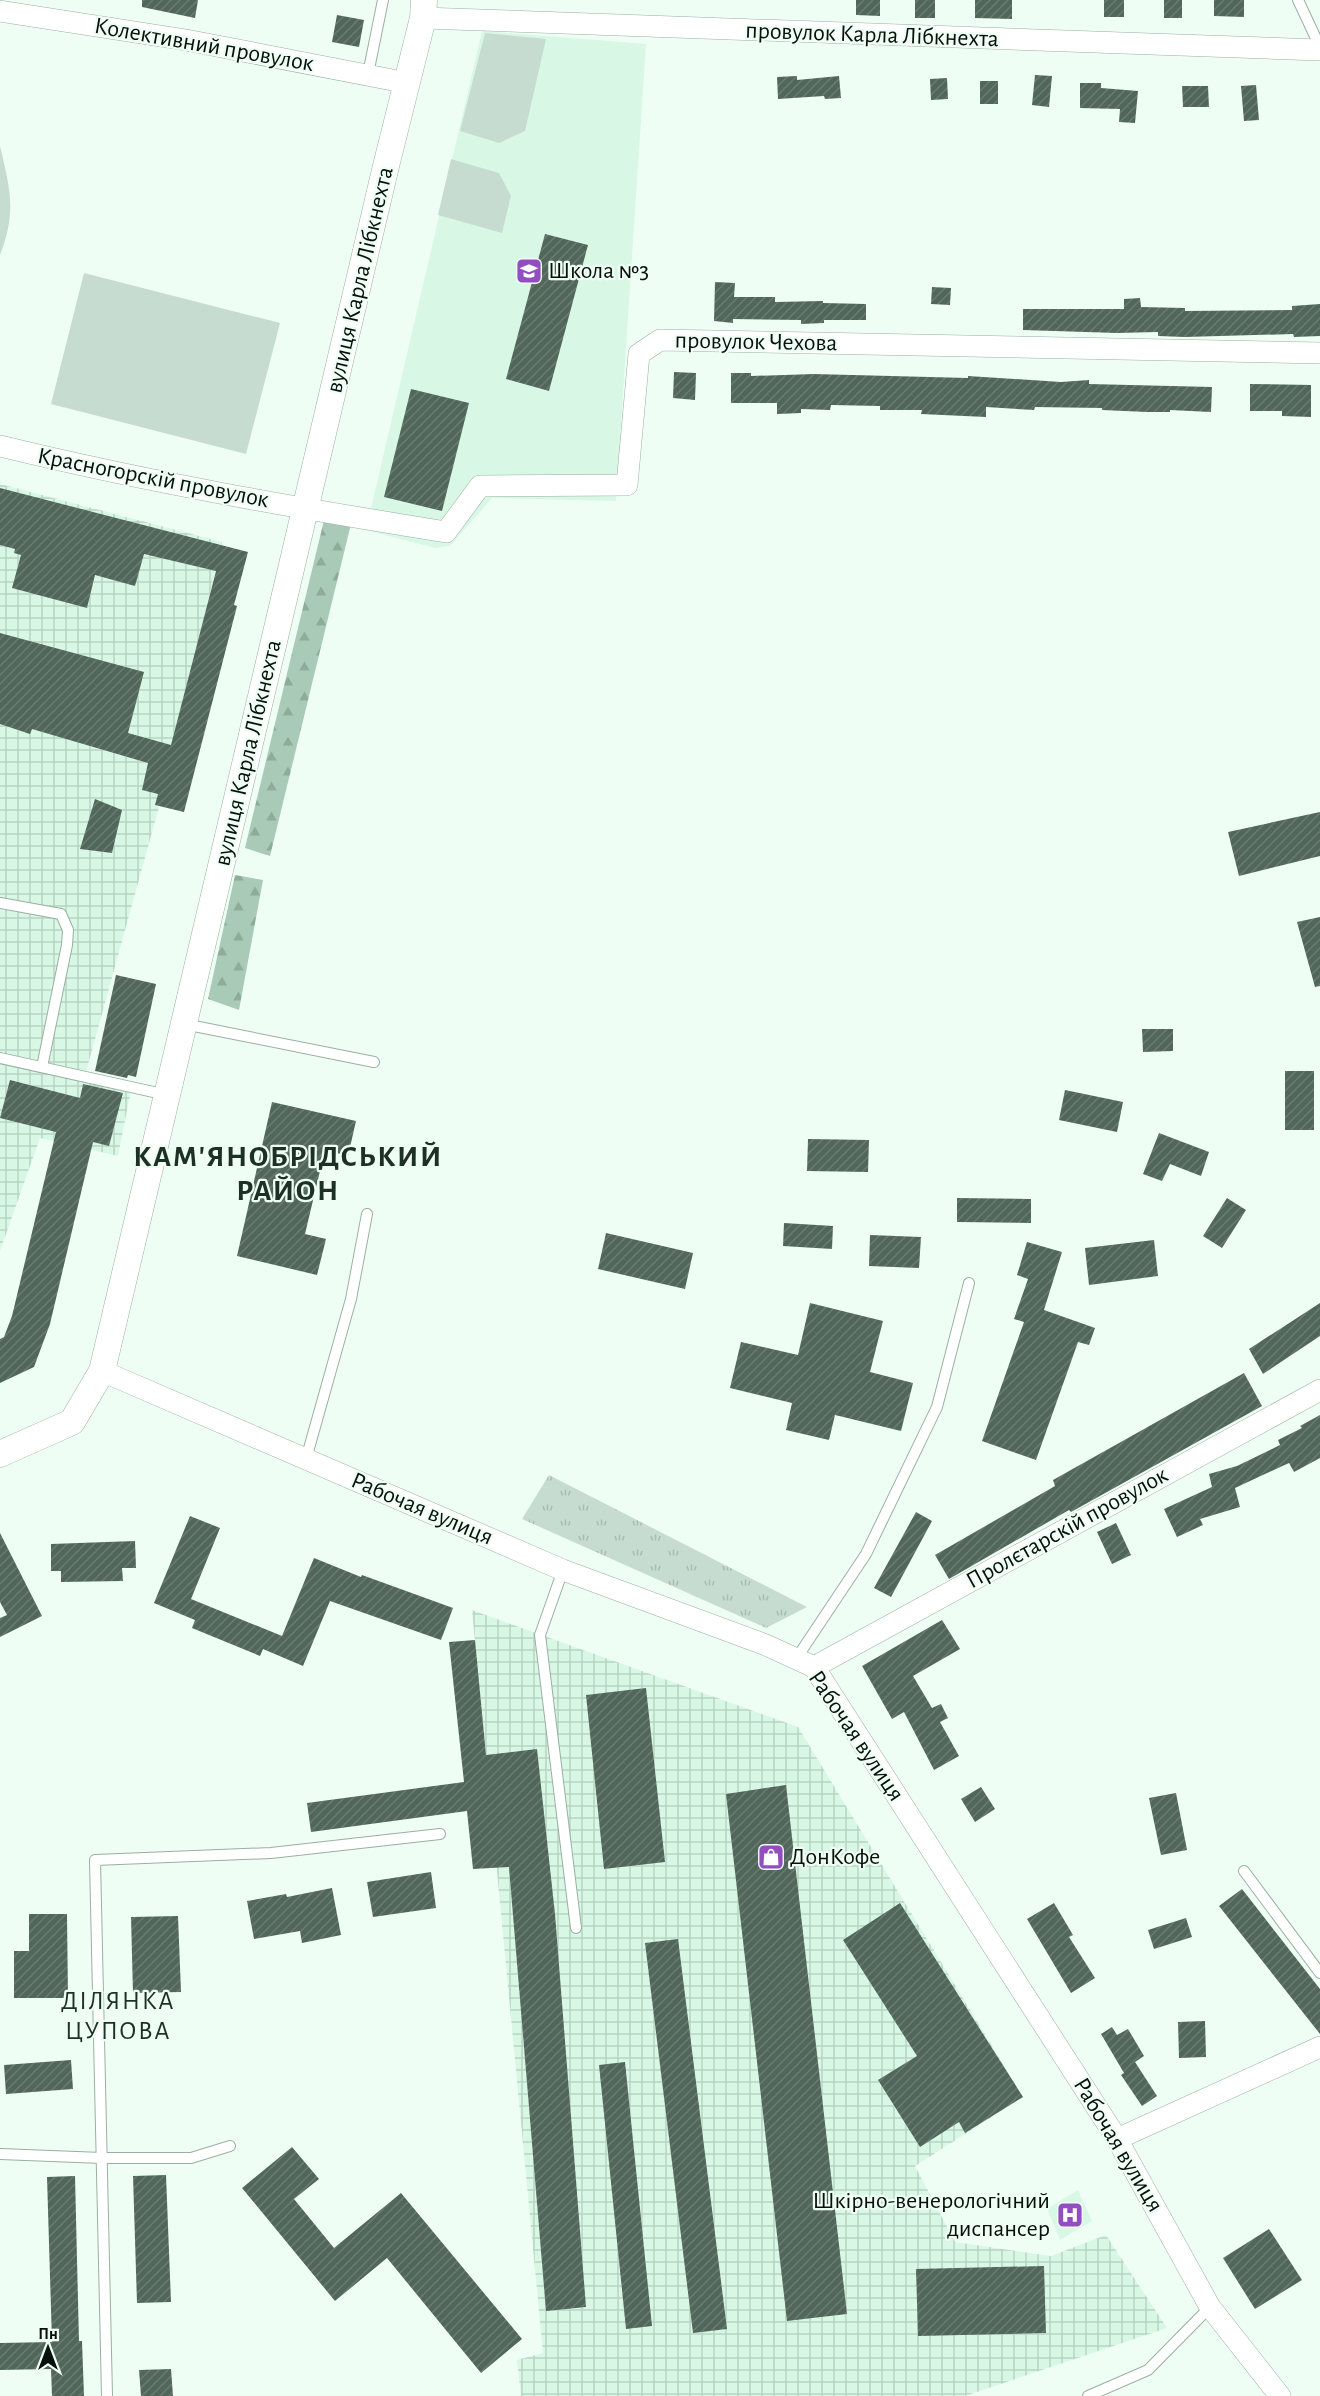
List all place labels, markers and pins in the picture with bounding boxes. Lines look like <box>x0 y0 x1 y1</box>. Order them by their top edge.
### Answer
school or university icon: Школа №3 <box>514 256 544 286</box>
place label: Школа №3 <box>548 259 649 283</box>
shop icon: ДонКофе <box>756 1842 786 1872</box>
place label: ДонКофе <box>790 1845 880 1869</box>
place label: Шкірно-венерологічний диспансер <box>812 2189 1050 2241</box>
hospital icon: Шкірно-венерологічний диспансер <box>1055 2200 1085 2230</box>

